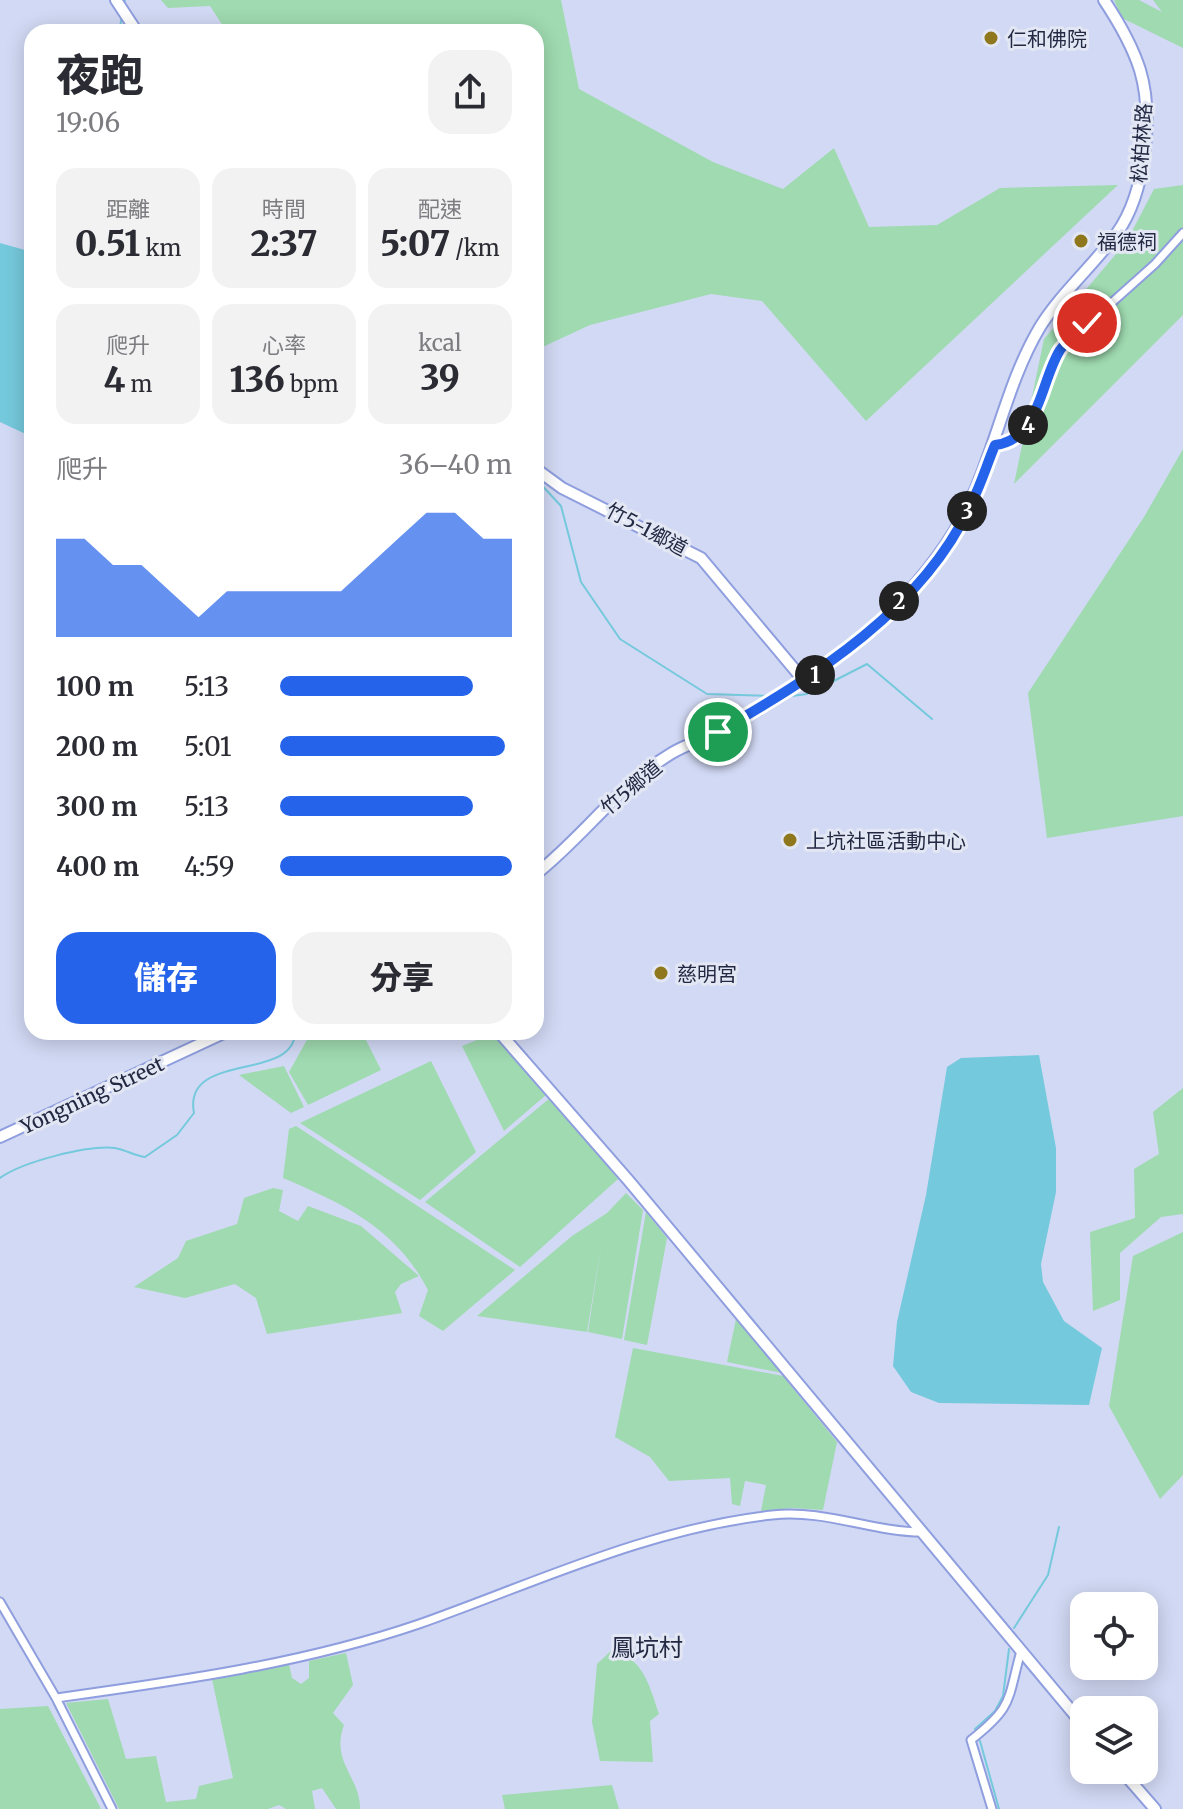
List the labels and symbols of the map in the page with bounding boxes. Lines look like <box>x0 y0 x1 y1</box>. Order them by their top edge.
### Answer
place label: 仁和佛院 <box>1007 26 1087 51</box>
marker: 仁和佛院 <box>982 29 1000 47</box>
street label: 松柏林路 <box>1126 102 1156 184</box>
place label: 福德祠 <box>1097 229 1157 254</box>
marker: 福德祠 <box>1072 232 1090 250</box>
pin <box>1053 289 1121 357</box>
pin: 4 <box>1008 405 1048 445</box>
pin: 3 <box>947 491 987 531</box>
street label: 竹5-1鄉道 <box>602 497 692 561</box>
pin: 2 <box>879 581 919 621</box>
pin: 1 <box>795 655 835 695</box>
pin <box>684 698 752 766</box>
street label: 竹5鄉道 <box>596 754 666 820</box>
place label: 上坑社區活動中心 <box>806 828 966 853</box>
marker: 上坑社區活動中心 <box>781 831 799 849</box>
place label: 慈明宮 <box>677 961 737 986</box>
marker: 慈明宮 <box>652 964 670 982</box>
street label: Yongning Street <box>16 1051 168 1140</box>
district label: 鳳坑村 <box>611 1632 683 1663</box>

